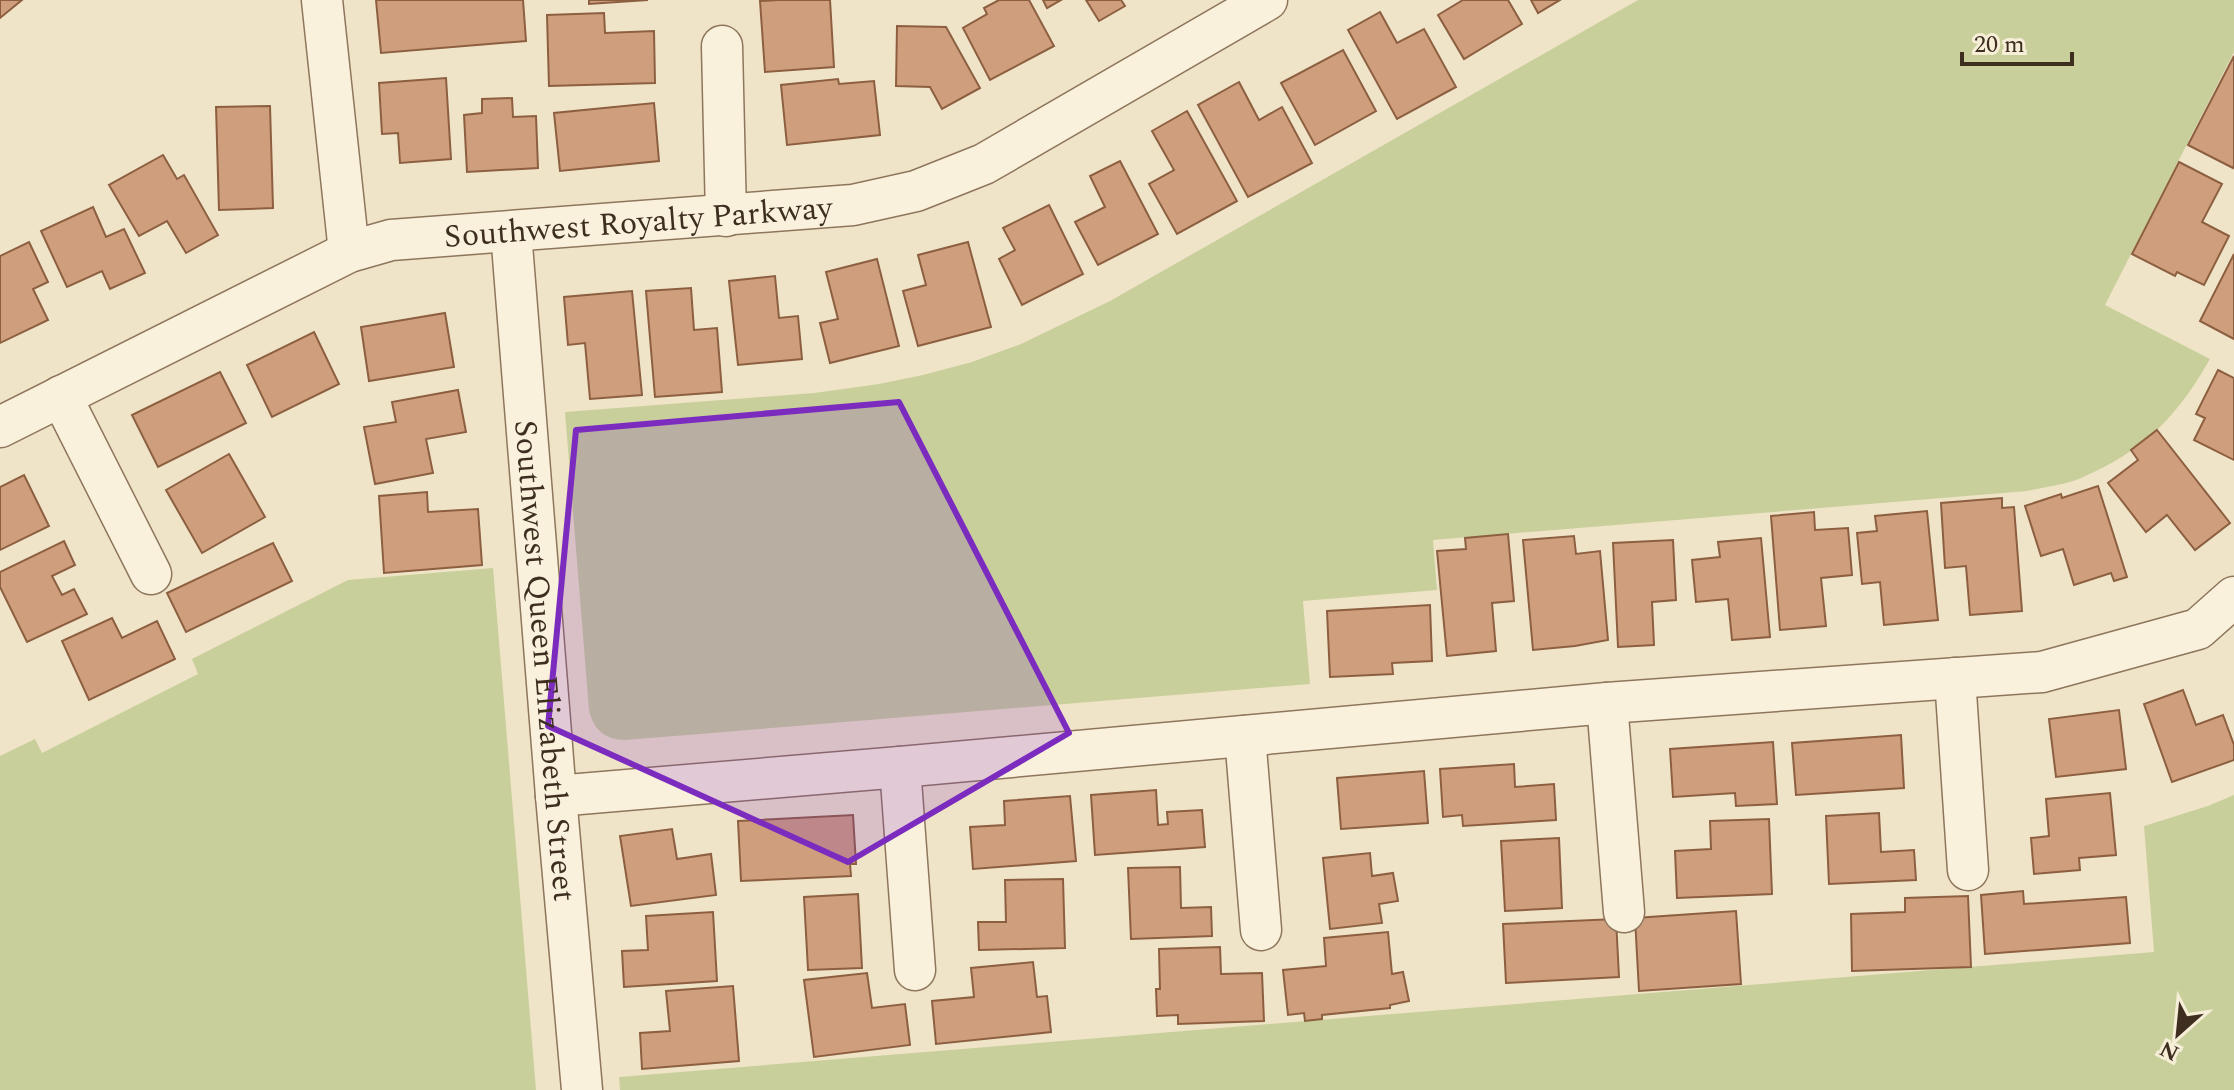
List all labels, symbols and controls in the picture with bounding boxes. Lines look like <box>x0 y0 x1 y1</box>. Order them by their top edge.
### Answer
scale bar <box>1962 16 2072 66</box>
text: 20 m <box>1974 27 2025 63</box>
street label: Southwest Royalty Parkway <box>442 184 836 262</box>
street label: Southwest Queen Elizabeth Street <box>500 418 588 904</box>
north arrow <box>2138 994 2218 1074</box>
text: N <box>2154 1032 2185 1069</box>

